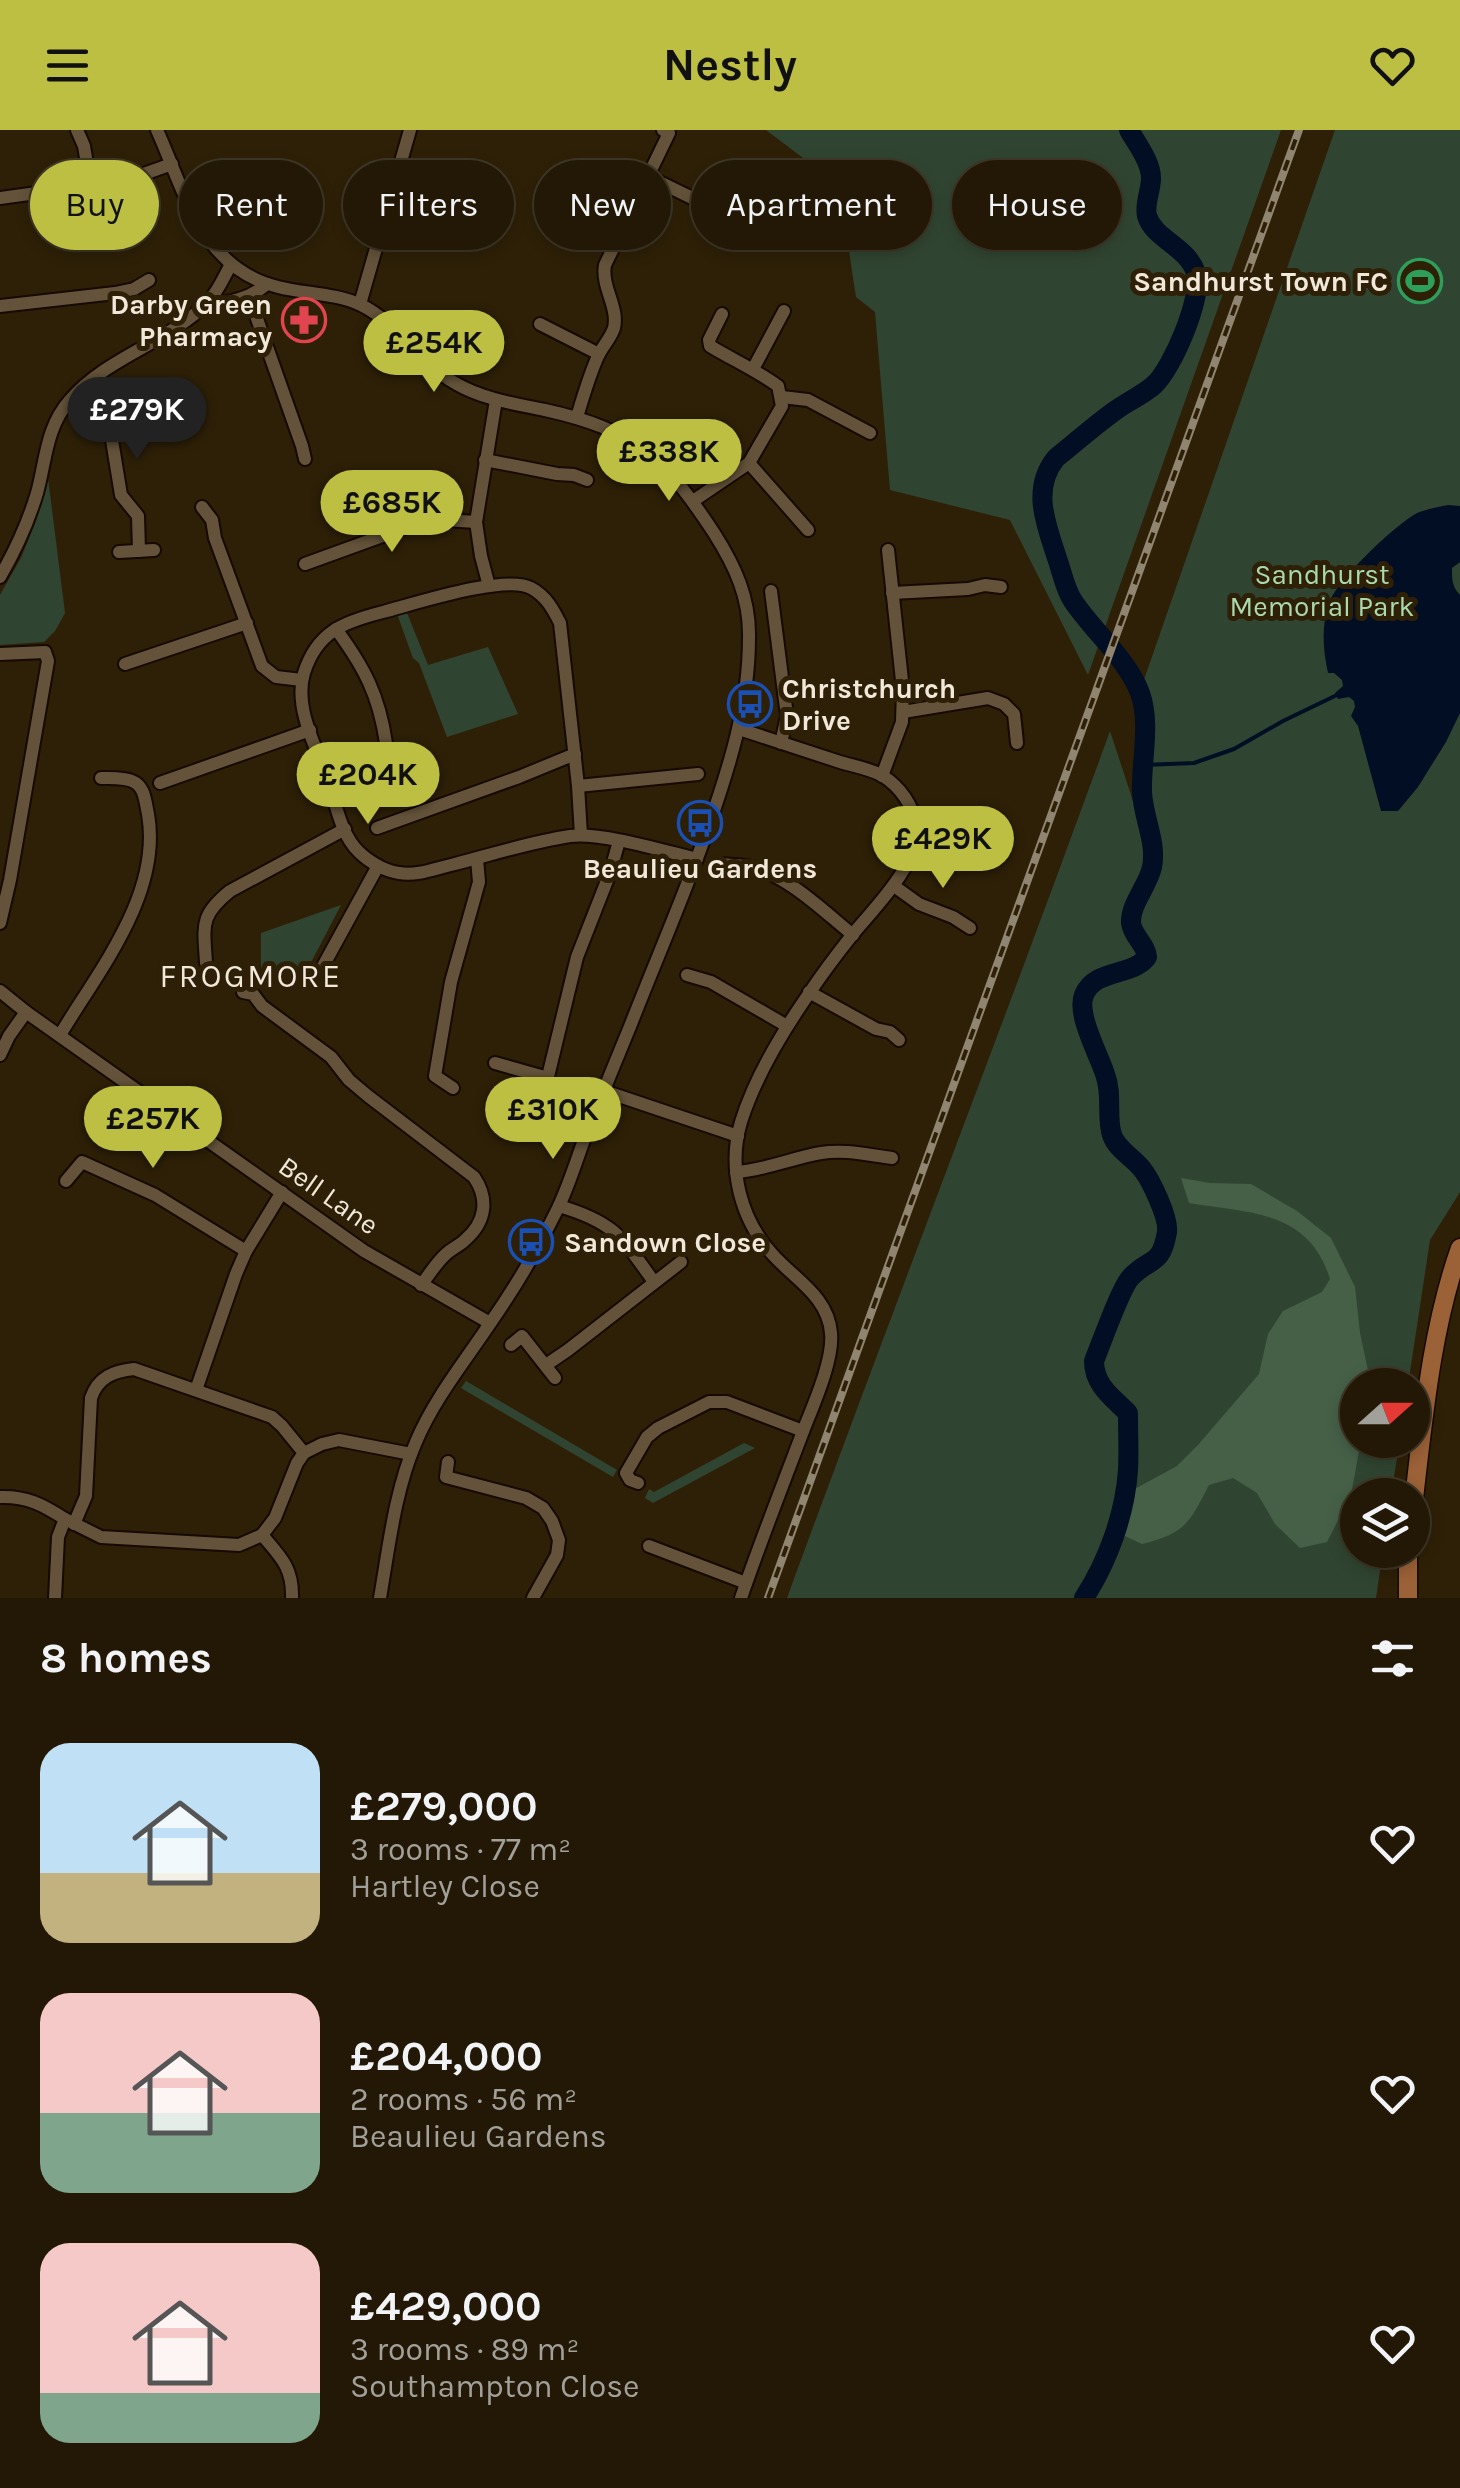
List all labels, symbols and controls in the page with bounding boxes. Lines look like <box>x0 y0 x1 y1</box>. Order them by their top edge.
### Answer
icon: menu <box>40 38 95 93</box>
icon: heart <box>1365 38 1420 93</box>
text: Nestly <box>663 39 797 91</box>
chip: Buy <box>30 160 159 250</box>
chip: Rent <box>179 160 323 250</box>
chip: Filters <box>343 160 514 250</box>
chip: New <box>534 160 671 250</box>
chip: Apartment <box>691 160 932 250</box>
chip: House <box>952 160 1122 250</box>
sports icon: Sandhurst Town FC <box>1397 258 1443 304</box>
place label: Sandhurst Town FC <box>1133 265 1388 298</box>
place label: Darby Green Pharmacy <box>110 288 272 353</box>
pharmacy icon: Darby Green Pharmacy <box>281 297 327 343</box>
pin: £254K <box>364 310 504 395</box>
text: £254K <box>385 324 483 361</box>
pin: £279K <box>67 377 207 462</box>
text: £279K <box>90 391 184 428</box>
pin: £338K <box>599 419 739 504</box>
text: £338K <box>619 433 719 470</box>
pin: £685K <box>322 470 462 555</box>
text: £685K <box>343 484 441 521</box>
park label: Sandhurst Memorial Park <box>1230 558 1414 623</box>
place label: Christchurch Drive <box>782 672 956 737</box>
bus stop icon: Christchurch Drive <box>727 681 773 727</box>
pin: £204K <box>298 742 438 827</box>
text: £204K <box>319 756 417 793</box>
bus stop icon: Beaulieu Gardens <box>677 800 723 846</box>
pin: £429K <box>873 806 1013 891</box>
text: £429K <box>894 820 992 857</box>
place label: Beaulieu Gardens <box>583 852 817 885</box>
district label: FROGMORE <box>160 958 342 995</box>
pin: £310K <box>483 1077 623 1162</box>
pin: £257K <box>83 1086 223 1171</box>
text: £310K <box>507 1091 599 1128</box>
text: £257K <box>106 1100 200 1137</box>
street label: Bell Lane <box>273 1149 385 1242</box>
bus stop icon: Sandown Close <box>508 1219 554 1265</box>
place label: Sandown Close <box>564 1226 766 1259</box>
north arrow <box>1340 1368 1430 1458</box>
map controls <box>1340 1368 1430 1568</box>
button: layers <box>1340 1478 1430 1568</box>
icon: filters <box>1365 1631 1420 1686</box>
text: 8 homes <box>40 1633 212 1683</box>
text: £279,000 <box>350 1781 538 1831</box>
icon: home <box>120 1783 240 1903</box>
icon: heart <box>1365 1816 1420 1871</box>
text: 3 rooms · 77 m² <box>350 1831 571 1868</box>
text: Hartley Close <box>350 1868 540 1905</box>
text: £204,000 <box>350 2031 543 2081</box>
icon: home <box>120 2033 240 2153</box>
icon: heart <box>1365 2066 1420 2121</box>
text: 2 rooms · 56 m² <box>350 2081 577 2118</box>
text: Beaulieu Gardens <box>350 2118 607 2155</box>
text: £429,000 <box>350 2281 542 2331</box>
icon: home <box>120 2283 240 2403</box>
icon: heart <box>1365 2316 1420 2371</box>
text: 3 rooms · 89 m² <box>350 2331 579 2368</box>
text: Southampton Close <box>350 2368 640 2405</box>

